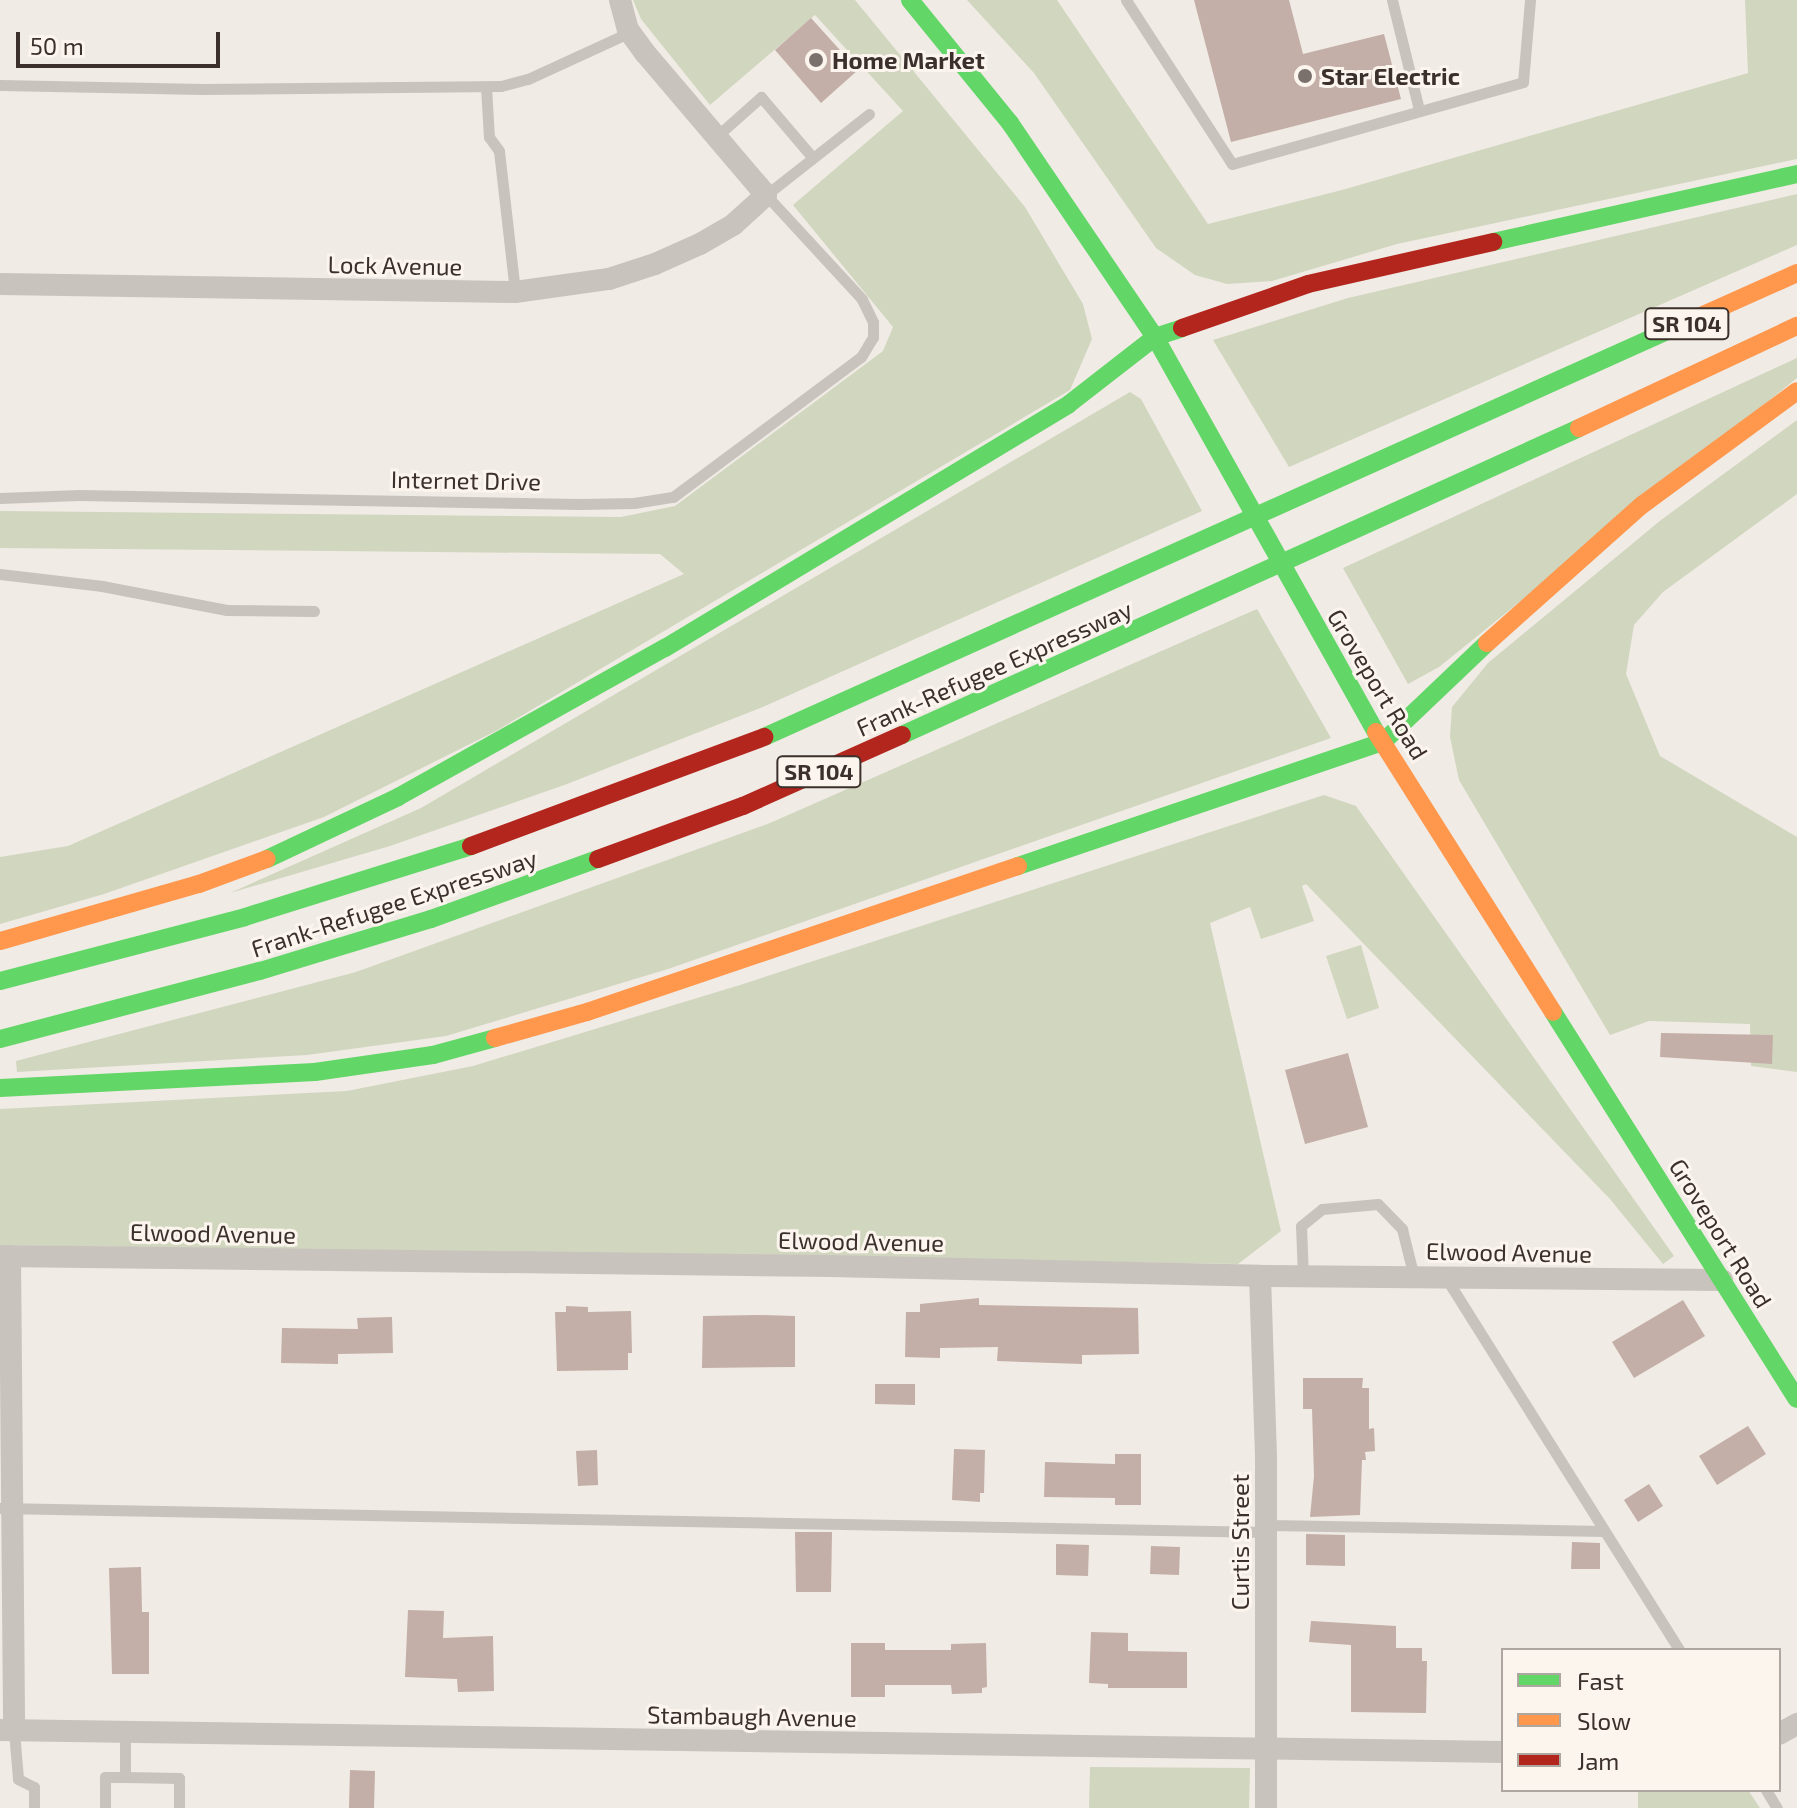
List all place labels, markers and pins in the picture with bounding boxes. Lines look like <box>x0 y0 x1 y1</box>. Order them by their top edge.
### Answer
place label: Home Market <box>832 46 985 74</box>
marker: Home Market <box>807 51 825 69</box>
place label: Star Electric <box>1321 62 1460 90</box>
marker: Star Electric <box>1296 67 1314 85</box>

